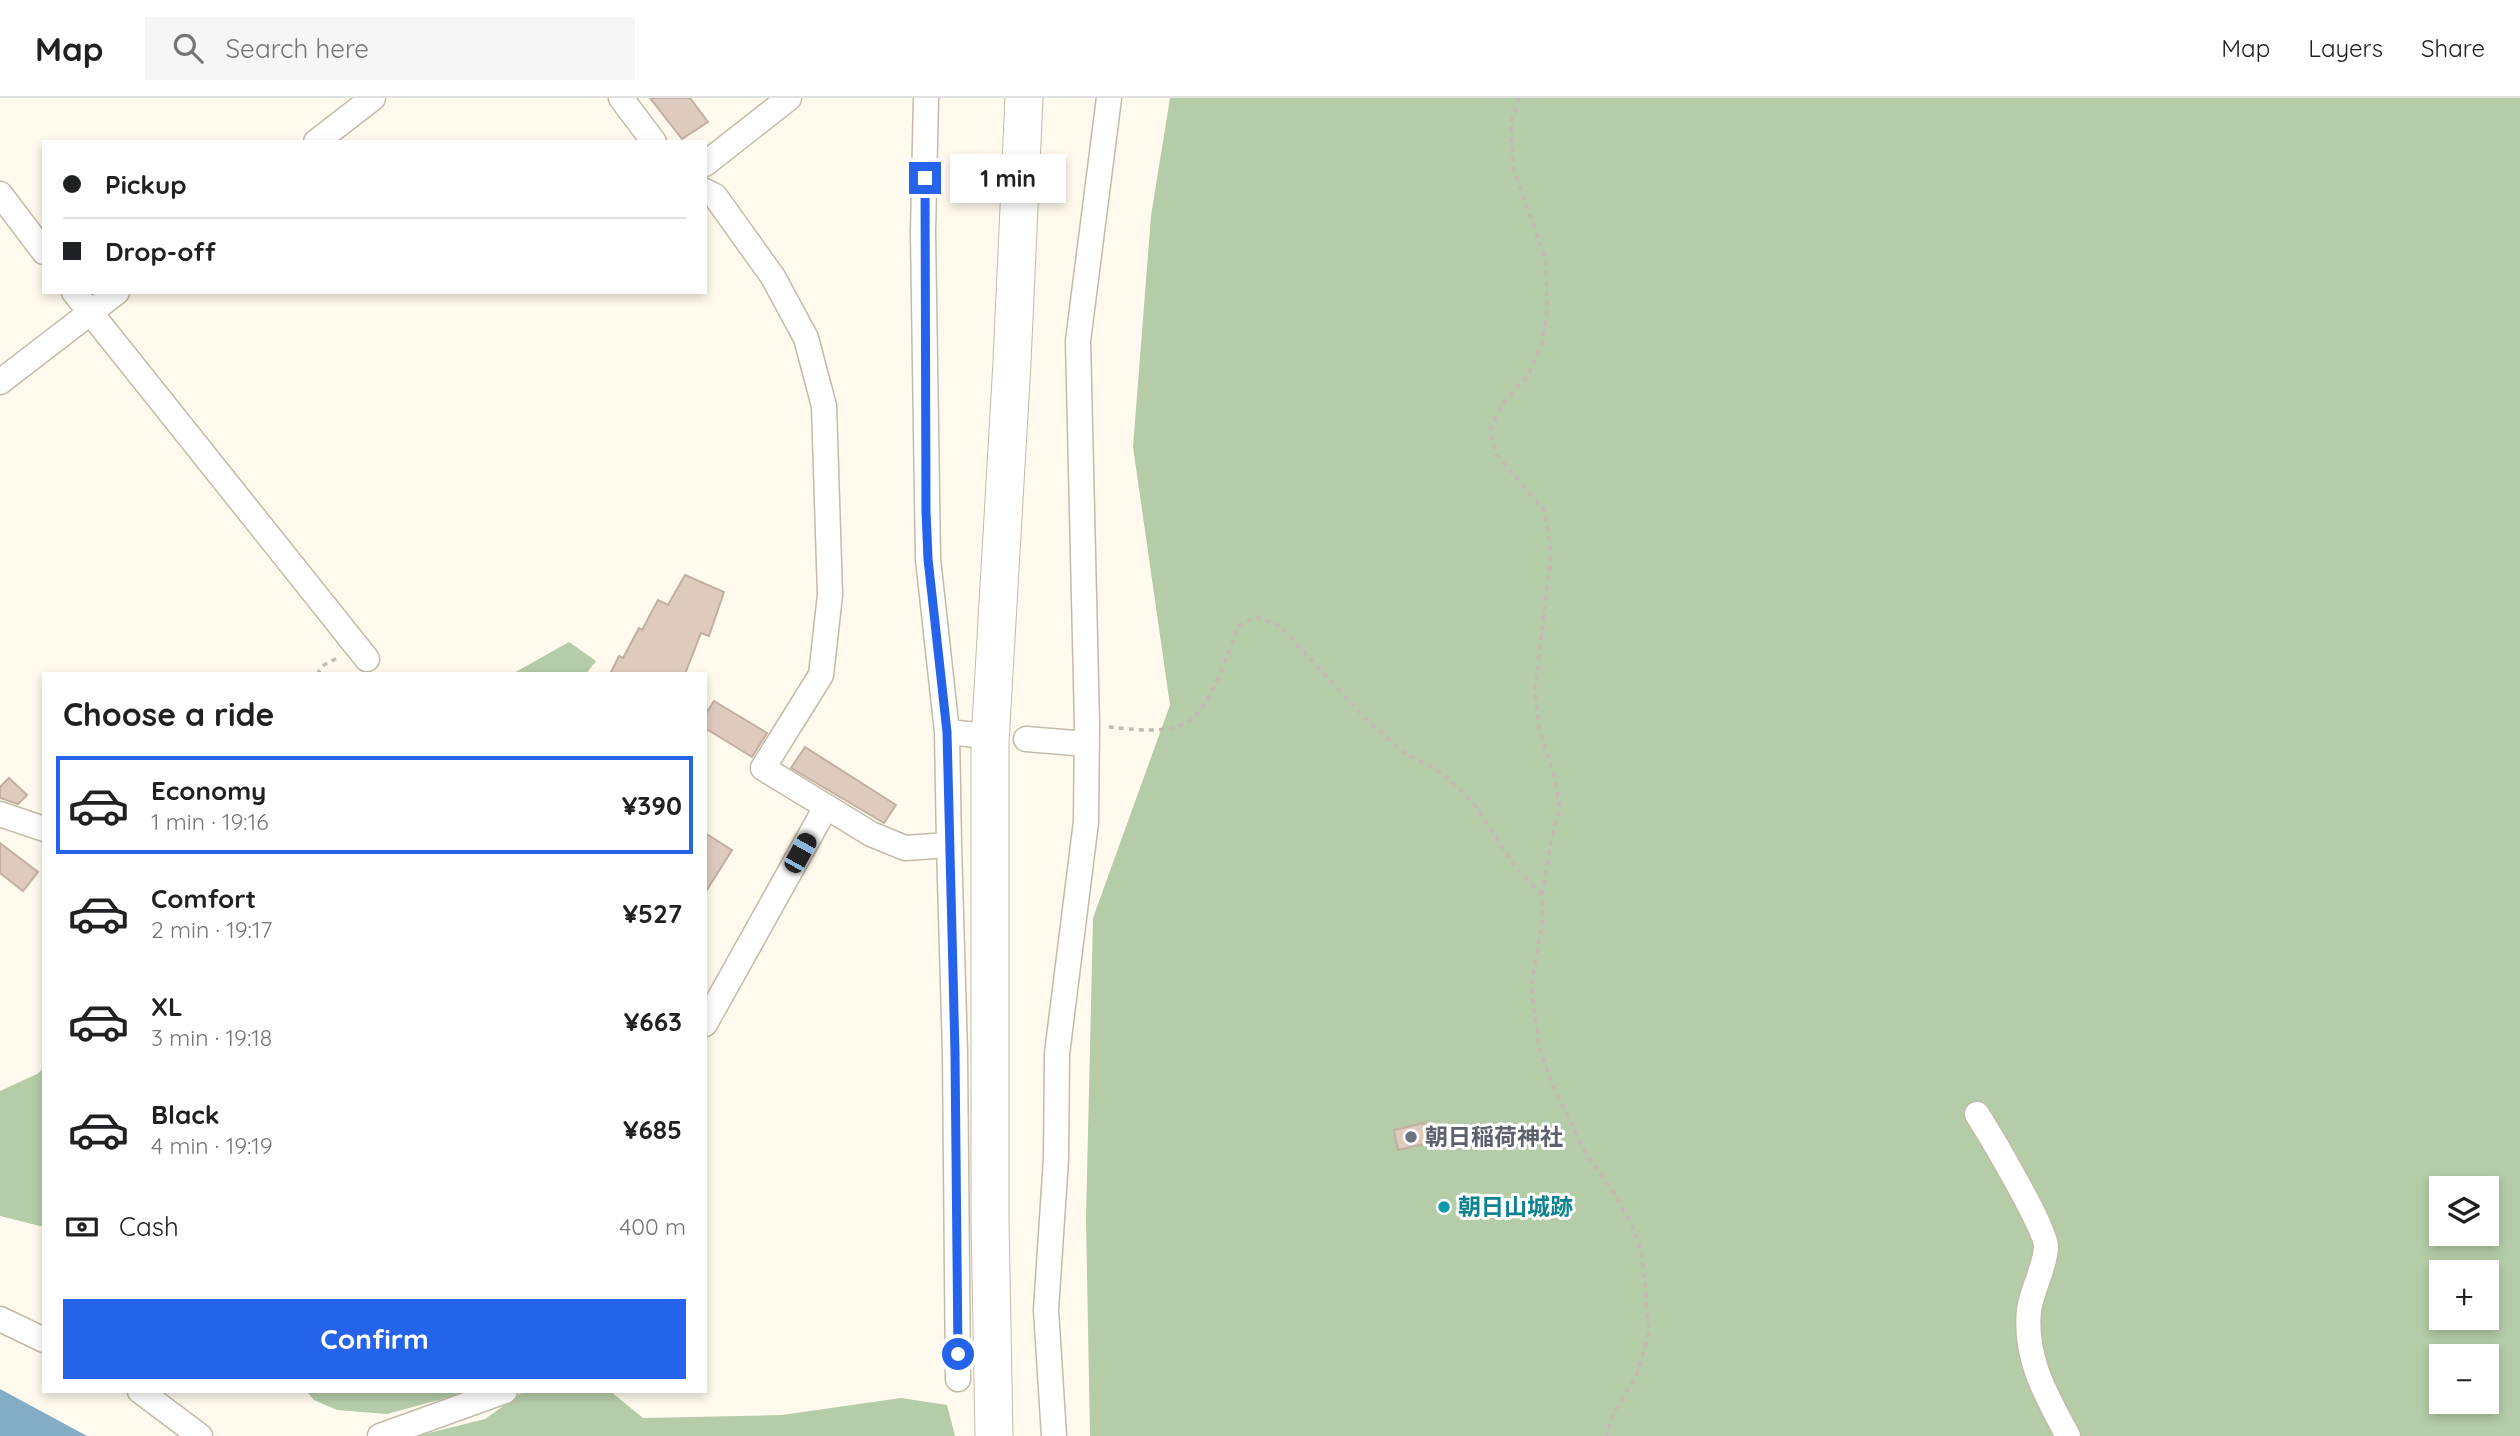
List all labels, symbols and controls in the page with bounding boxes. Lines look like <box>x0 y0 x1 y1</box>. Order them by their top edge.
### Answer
search box <box>145 17 635 80</box>
text: Map <box>35 28 103 69</box>
icon: search <box>169 29 207 67</box>
text: Search here <box>225 32 369 65</box>
text: Map <box>2221 33 2270 63</box>
text: Layers <box>2308 33 2383 63</box>
text: Share <box>2421 33 2485 63</box>
callout: 1 min <box>950 154 1065 202</box>
route end <box>909 162 941 194</box>
text: 1 min <box>980 164 1036 193</box>
text: Pickup <box>105 168 187 201</box>
text: Drop-off <box>105 235 216 268</box>
text: Choose a ride <box>63 694 275 734</box>
icon: car <box>67 774 130 837</box>
text: Economy <box>151 774 266 807</box>
text: ¥390 <box>622 789 682 822</box>
text: 1 min · 19:16 <box>151 807 269 836</box>
car <box>781 830 820 876</box>
icon: car <box>67 882 130 945</box>
text: Comfort <box>151 882 256 915</box>
text: ¥527 <box>622 897 682 930</box>
text: 2 min · 19:17 <box>151 915 272 944</box>
icon: car <box>67 990 130 1053</box>
text: XL <box>151 990 183 1023</box>
text: ¥663 <box>624 1005 682 1038</box>
text: 3 min · 19:18 <box>151 1023 272 1052</box>
icon: car <box>67 1098 130 1161</box>
text: Black <box>151 1098 220 1131</box>
text: ¥685 <box>623 1113 682 1146</box>
place label: 朝日稲荷神社 <box>1425 1122 1563 1151</box>
marker: 朝日稲荷神社 <box>1403 1129 1419 1145</box>
text: 4 min · 19:19 <box>151 1131 273 1160</box>
map controls <box>2429 1176 2499 1414</box>
button: layers <box>2429 1176 2499 1246</box>
place label: 朝日山城跡 <box>1458 1192 1573 1221</box>
marker: 朝日山城跡 <box>1436 1199 1452 1215</box>
icon: cash <box>63 1208 101 1246</box>
text: Cash <box>119 1210 179 1243</box>
text: 400 m <box>619 1212 686 1241</box>
button: + <box>2429 1260 2499 1330</box>
button: Confirm <box>63 1299 686 1379</box>
route start <box>942 1338 974 1370</box>
button: − <box>2429 1344 2499 1414</box>

